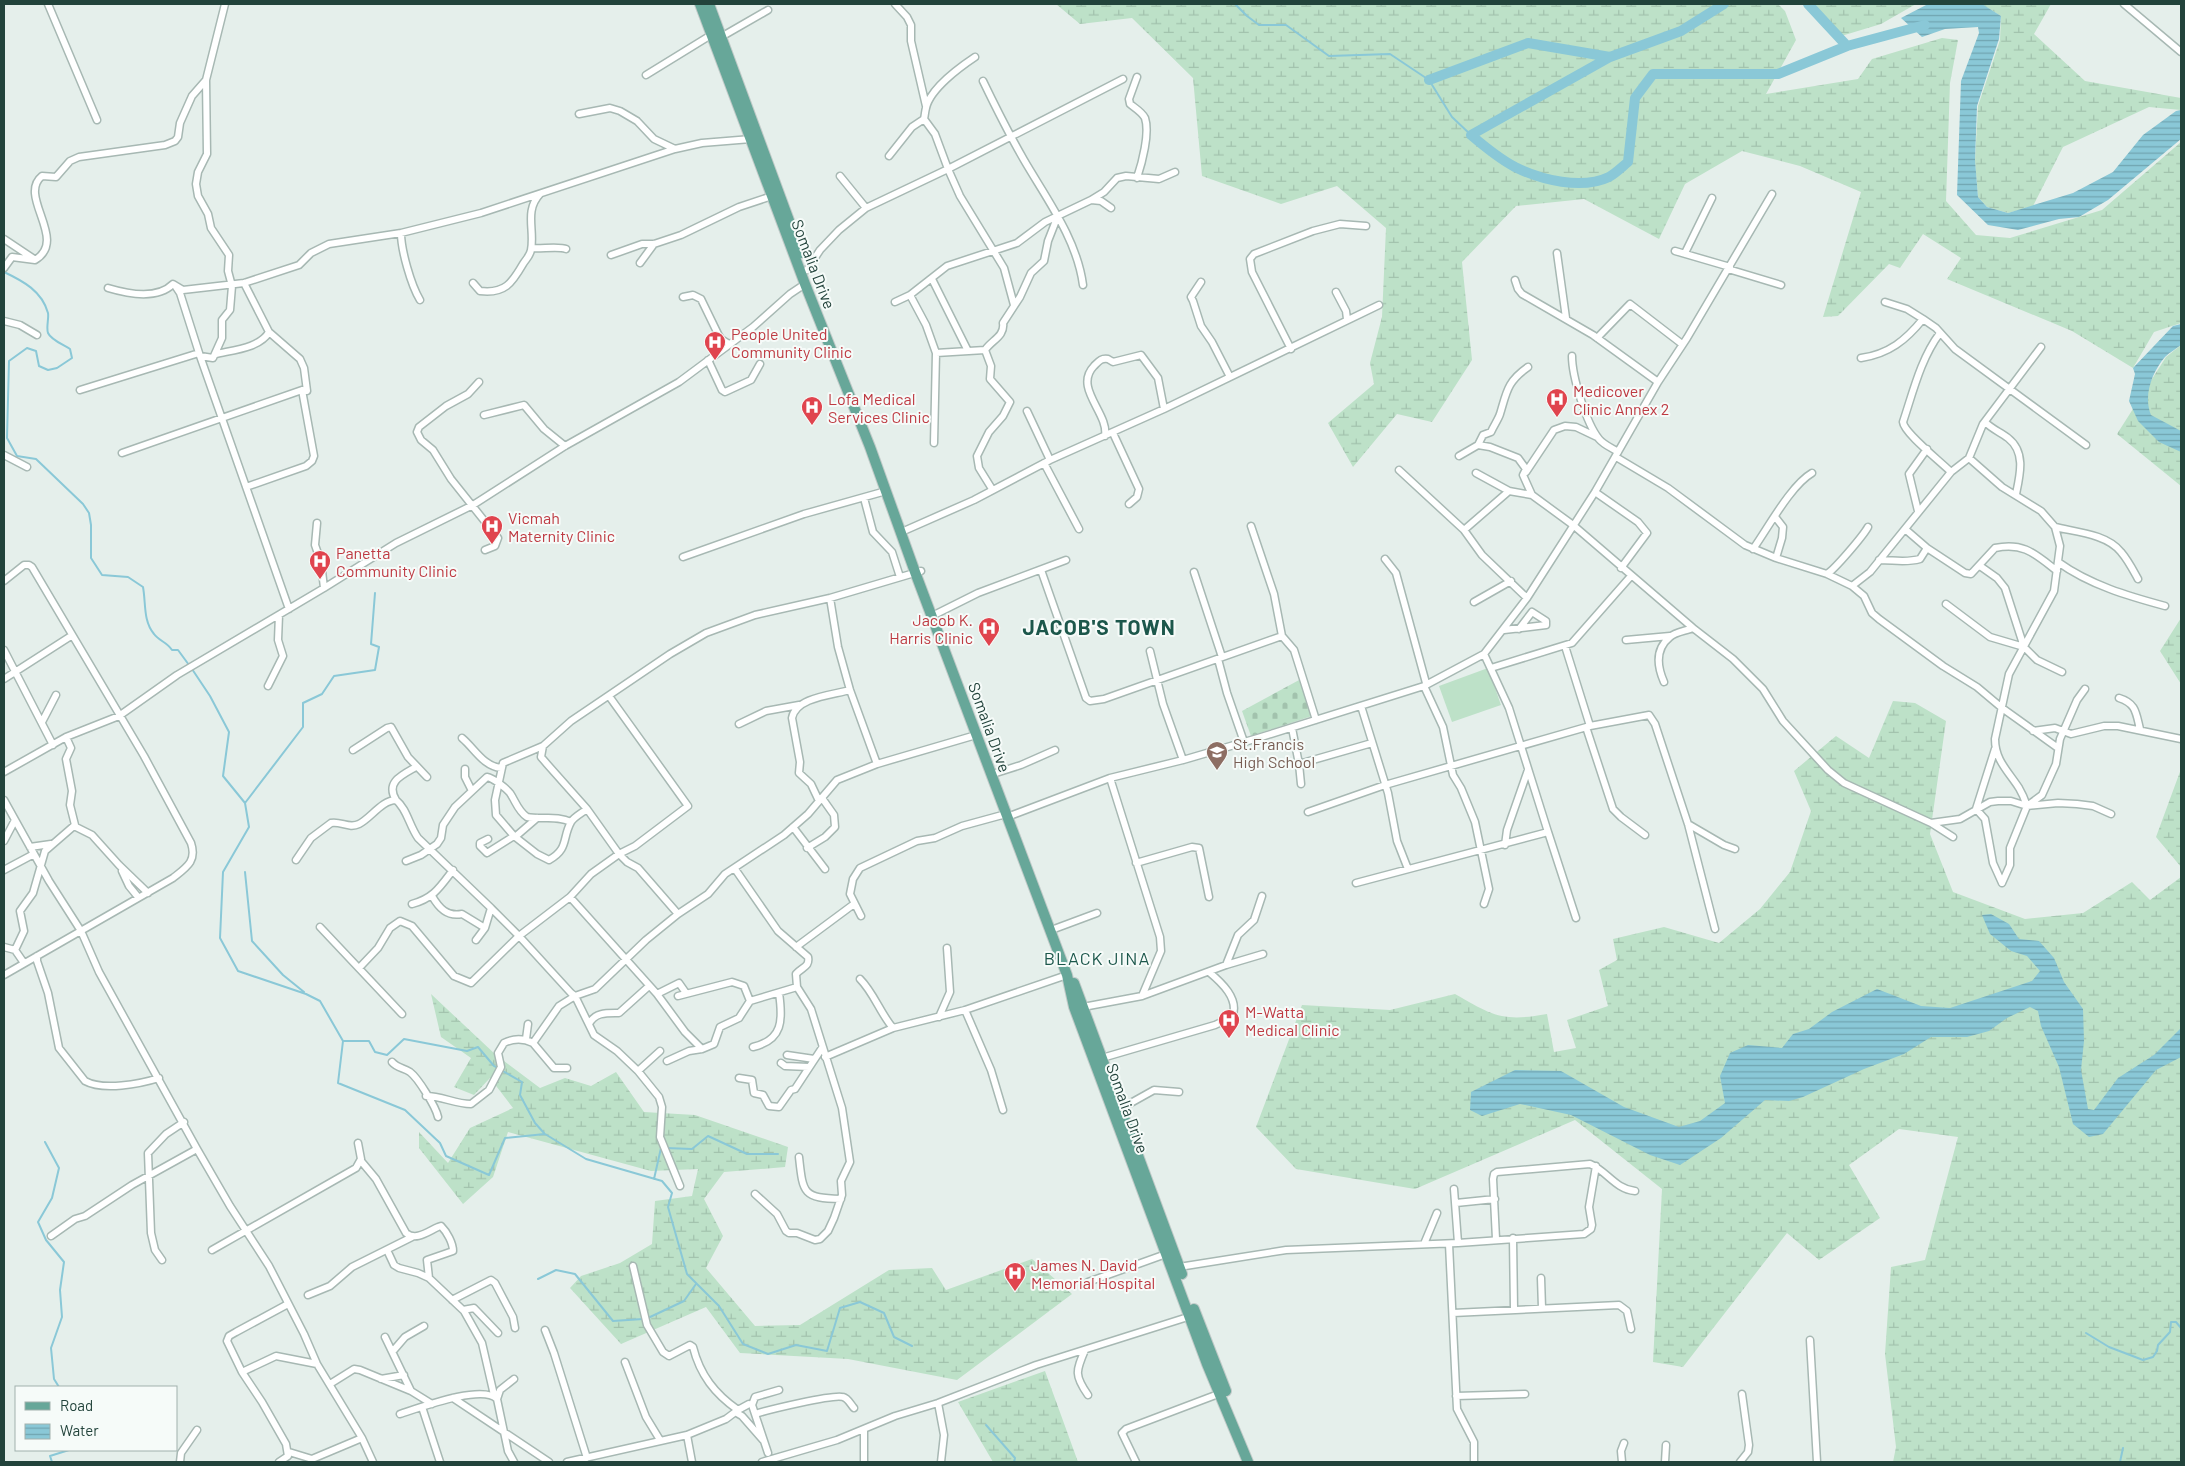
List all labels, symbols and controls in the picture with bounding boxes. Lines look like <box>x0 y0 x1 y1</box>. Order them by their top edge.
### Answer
street label: Somalia Drive <box>788 217 840 311</box>
place label: People United Community Clinic <box>731 324 852 361</box>
hospital icon: People United Community Clinic <box>703 330 727 361</box>
place label: Medicover Clinic Annex 2 <box>1573 381 1669 418</box>
hospital icon: Medicover Clinic Annex 2 <box>1545 387 1569 418</box>
place label: Lofa Medical Services Clinic <box>828 389 930 426</box>
hospital icon: Lofa Medical Services Clinic <box>800 395 824 426</box>
place label: Vicmah Maternity Clinic <box>508 508 615 545</box>
hospital icon: Vicmah Maternity Clinic <box>480 514 504 545</box>
place label: Panetta Community Clinic <box>336 543 457 580</box>
hospital icon: Panetta Community Clinic <box>308 549 332 580</box>
place label: Jacob K. Harris Clinic <box>889 610 973 647</box>
district label: JACOB'S TOWN <box>1022 614 1176 639</box>
hospital icon: Jacob K. Harris Clinic <box>977 616 1001 647</box>
street label: Somalia Drive <box>965 679 1015 775</box>
place label: St.Francis High School <box>1233 734 1315 771</box>
school or university icon: St.Francis High School <box>1205 740 1229 771</box>
district label: BLACK JINA <box>1044 947 1150 969</box>
place label: M-Watta Medical Clinic <box>1245 1002 1340 1039</box>
hospital icon: M-Watta Medical Clinic <box>1217 1008 1241 1039</box>
street label: Somalia Drive <box>1103 1060 1153 1156</box>
place label: James N. David Memorial Hospital <box>1031 1255 1155 1292</box>
hospital icon: James N. David Memorial Hospital <box>1003 1261 1027 1292</box>
legend <box>15 1386 178 1451</box>
text: Road <box>60 1396 93 1414</box>
text: Water <box>60 1421 99 1439</box>

